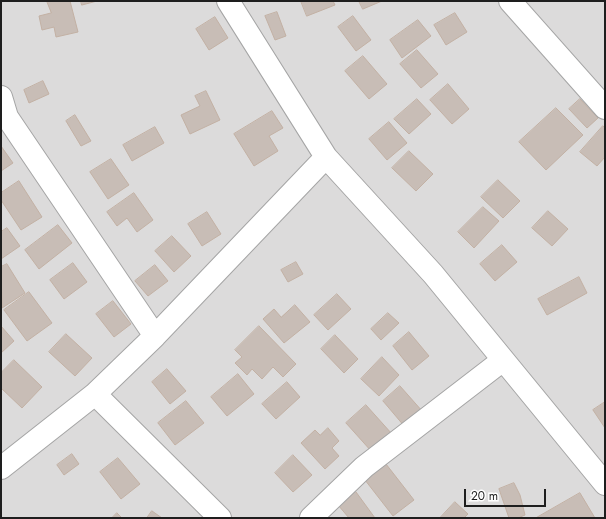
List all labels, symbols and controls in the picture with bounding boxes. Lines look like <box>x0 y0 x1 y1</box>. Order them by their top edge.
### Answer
scale bar <box>466 481 548 507</box>
text: 20 m <box>471 487 498 505</box>

